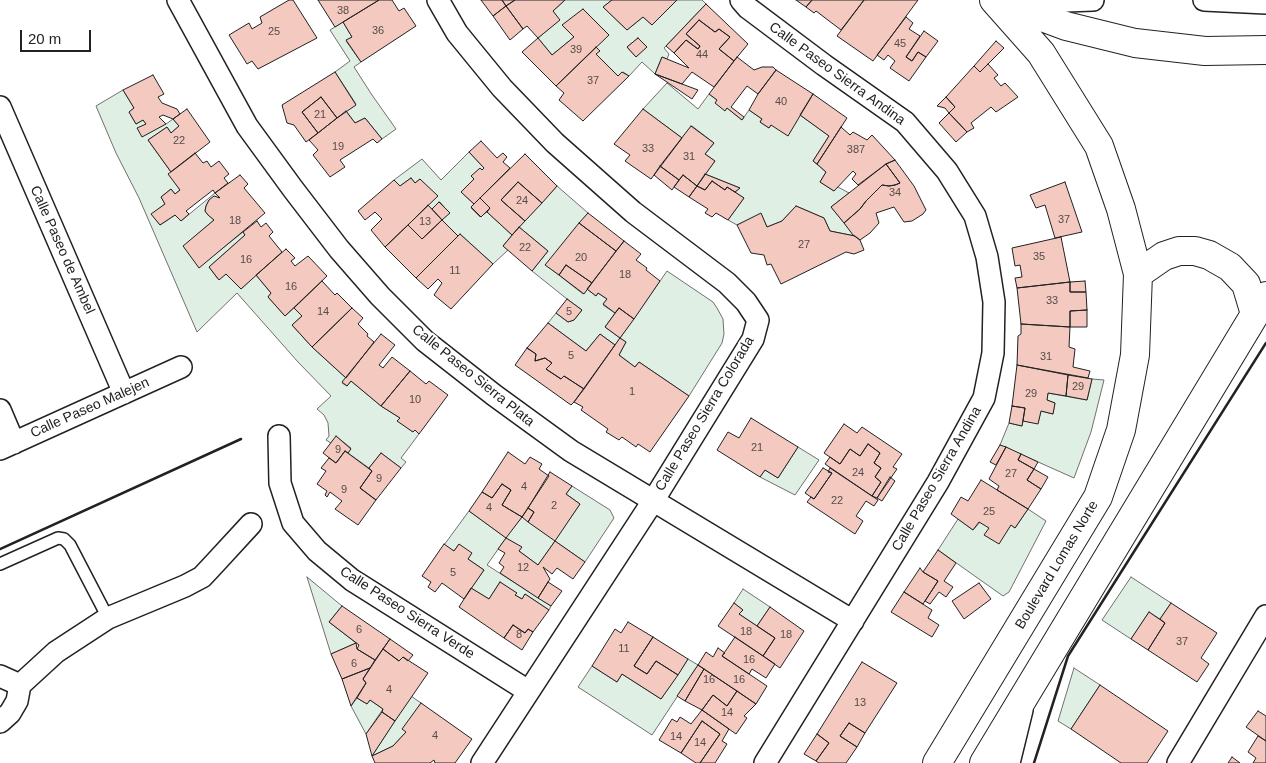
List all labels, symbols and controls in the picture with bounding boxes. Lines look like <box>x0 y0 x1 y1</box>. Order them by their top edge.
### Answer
house number: 38 <box>337 4 349 18</box>
street label: Calle Paseo Sierra Andina <box>766 19 908 129</box>
scale bar <box>22 20 94 52</box>
house number: 36 <box>372 24 384 38</box>
house number: 25 <box>268 25 280 39</box>
text: 20 m <box>28 30 61 47</box>
house number: 45 <box>894 37 906 51</box>
house number: 39 <box>570 43 582 57</box>
house number: 44 <box>696 48 708 62</box>
house number: 37 <box>587 74 599 88</box>
house number: 40 <box>775 95 787 109</box>
house number: 21 <box>314 108 326 122</box>
house number: 22 <box>173 134 185 148</box>
house number: 19 <box>332 140 344 154</box>
house number: 33 <box>642 142 654 156</box>
house number: 387 <box>847 143 865 157</box>
house number: 31 <box>683 150 695 164</box>
street label: Calle Paseo de Ambel <box>26 183 98 317</box>
house number: 34 <box>889 186 901 200</box>
house number: 24 <box>516 194 528 208</box>
house number: 37 <box>1058 213 1070 227</box>
house number: 18 <box>229 214 241 228</box>
house number: 13 <box>419 215 431 229</box>
house number: 27 <box>798 238 810 252</box>
house number: 22 <box>519 241 531 255</box>
house number: 35 <box>1033 250 1045 264</box>
house number: 20 <box>575 251 587 265</box>
house number: 16 <box>240 253 252 267</box>
house number: 11 <box>449 264 461 278</box>
house number: 18 <box>619 268 631 282</box>
house number: 16 <box>285 280 297 294</box>
house number: 33 <box>1046 294 1058 308</box>
house number: 14 <box>317 305 329 319</box>
house number: 5 <box>566 305 572 319</box>
street label: Calle Paseo Sierra Plata <box>408 321 538 431</box>
street label: Calle Paseo Sierra Colorada <box>652 334 758 494</box>
house number: 5 <box>568 349 574 363</box>
house number: 31 <box>1040 350 1052 364</box>
street label: Calle Paseo Malejen <box>28 374 152 442</box>
house number: 29 <box>1072 380 1084 394</box>
house number: 1 <box>629 385 635 399</box>
house number: 29 <box>1025 387 1037 401</box>
house number: 10 <box>409 393 421 407</box>
street label: Calle Paseo Sierra Andina <box>889 404 985 554</box>
house number: 21 <box>751 441 763 455</box>
house number: 9 <box>335 443 341 457</box>
house number: 24 <box>852 466 864 480</box>
house number: 27 <box>1005 467 1017 481</box>
house number: 9 <box>376 472 382 486</box>
house number: 4 <box>521 480 527 494</box>
house number: 9 <box>341 483 347 497</box>
house number: 22 <box>831 494 843 508</box>
street label: Boulevard Lomas Norte <box>1012 498 1102 632</box>
house number: 2 <box>551 499 557 513</box>
house number: 4 <box>486 501 492 515</box>
house number: 25 <box>983 505 995 519</box>
house number: 12 <box>517 561 529 575</box>
street label: Calle Paseo Sierra Verde <box>337 563 477 663</box>
house number: 5 <box>450 566 456 580</box>
house number: 6 <box>356 623 362 637</box>
house number: 18 <box>740 625 752 639</box>
house number: 8 <box>516 628 522 642</box>
house number: 18 <box>780 628 792 642</box>
house number: 37 <box>1176 635 1188 649</box>
house number: 11 <box>618 642 630 656</box>
house number: 16 <box>743 653 755 667</box>
house number: 6 <box>351 657 357 671</box>
house number: 16 <box>703 673 715 687</box>
house number: 16 <box>733 673 745 687</box>
house number: 4 <box>386 683 392 697</box>
house number: 13 <box>854 696 866 710</box>
house number: 14 <box>721 706 733 720</box>
house number: 4 <box>432 729 438 743</box>
house number: 14 <box>670 730 682 744</box>
house number: 14 <box>694 736 706 750</box>

